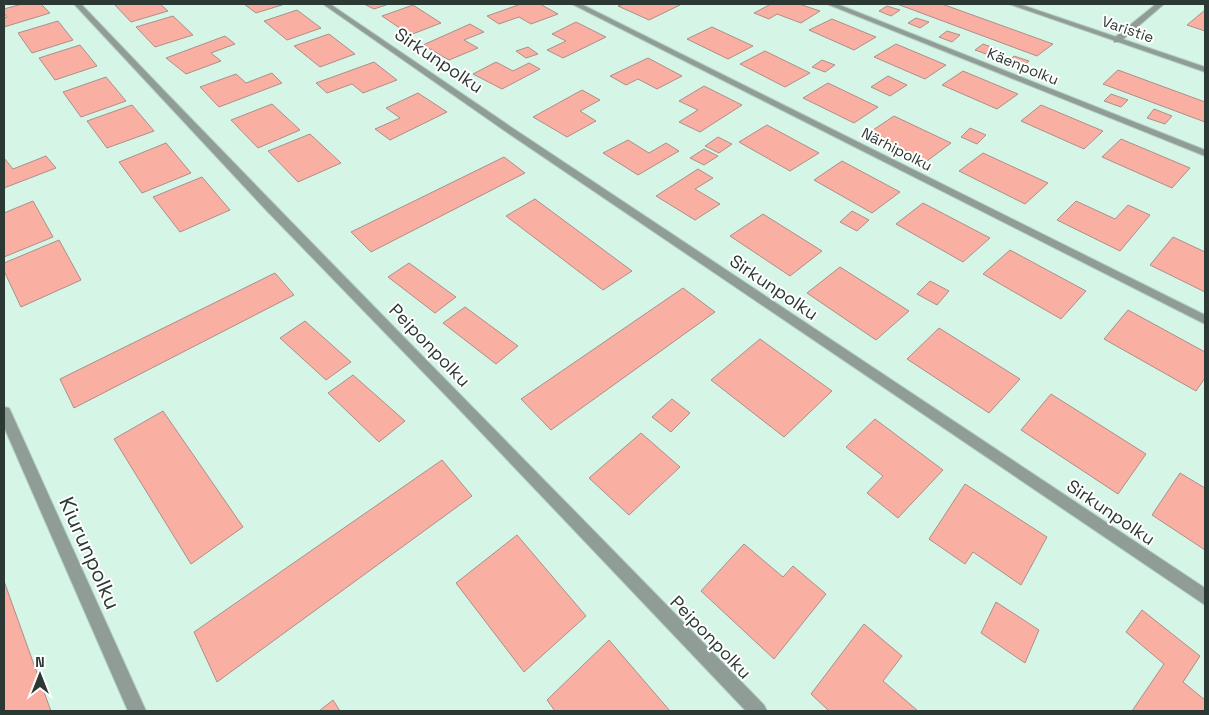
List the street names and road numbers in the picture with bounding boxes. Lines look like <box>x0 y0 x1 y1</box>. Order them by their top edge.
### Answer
street label: Varistie <box>1099 11 1157 47</box>
street label: Sirkunpolku <box>390 22 488 98</box>
street label: Käenpolku <box>984 43 1062 89</box>
street label: Närhipolku <box>858 123 936 175</box>
street label: Sirkunpolku <box>725 249 823 325</box>
street label: Peiponpolku <box>385 298 475 392</box>
street label: Sirkunpolku <box>1062 474 1160 550</box>
street label: Kiurunpolku <box>53 493 127 613</box>
street label: Peiponpolku <box>666 590 756 684</box>

